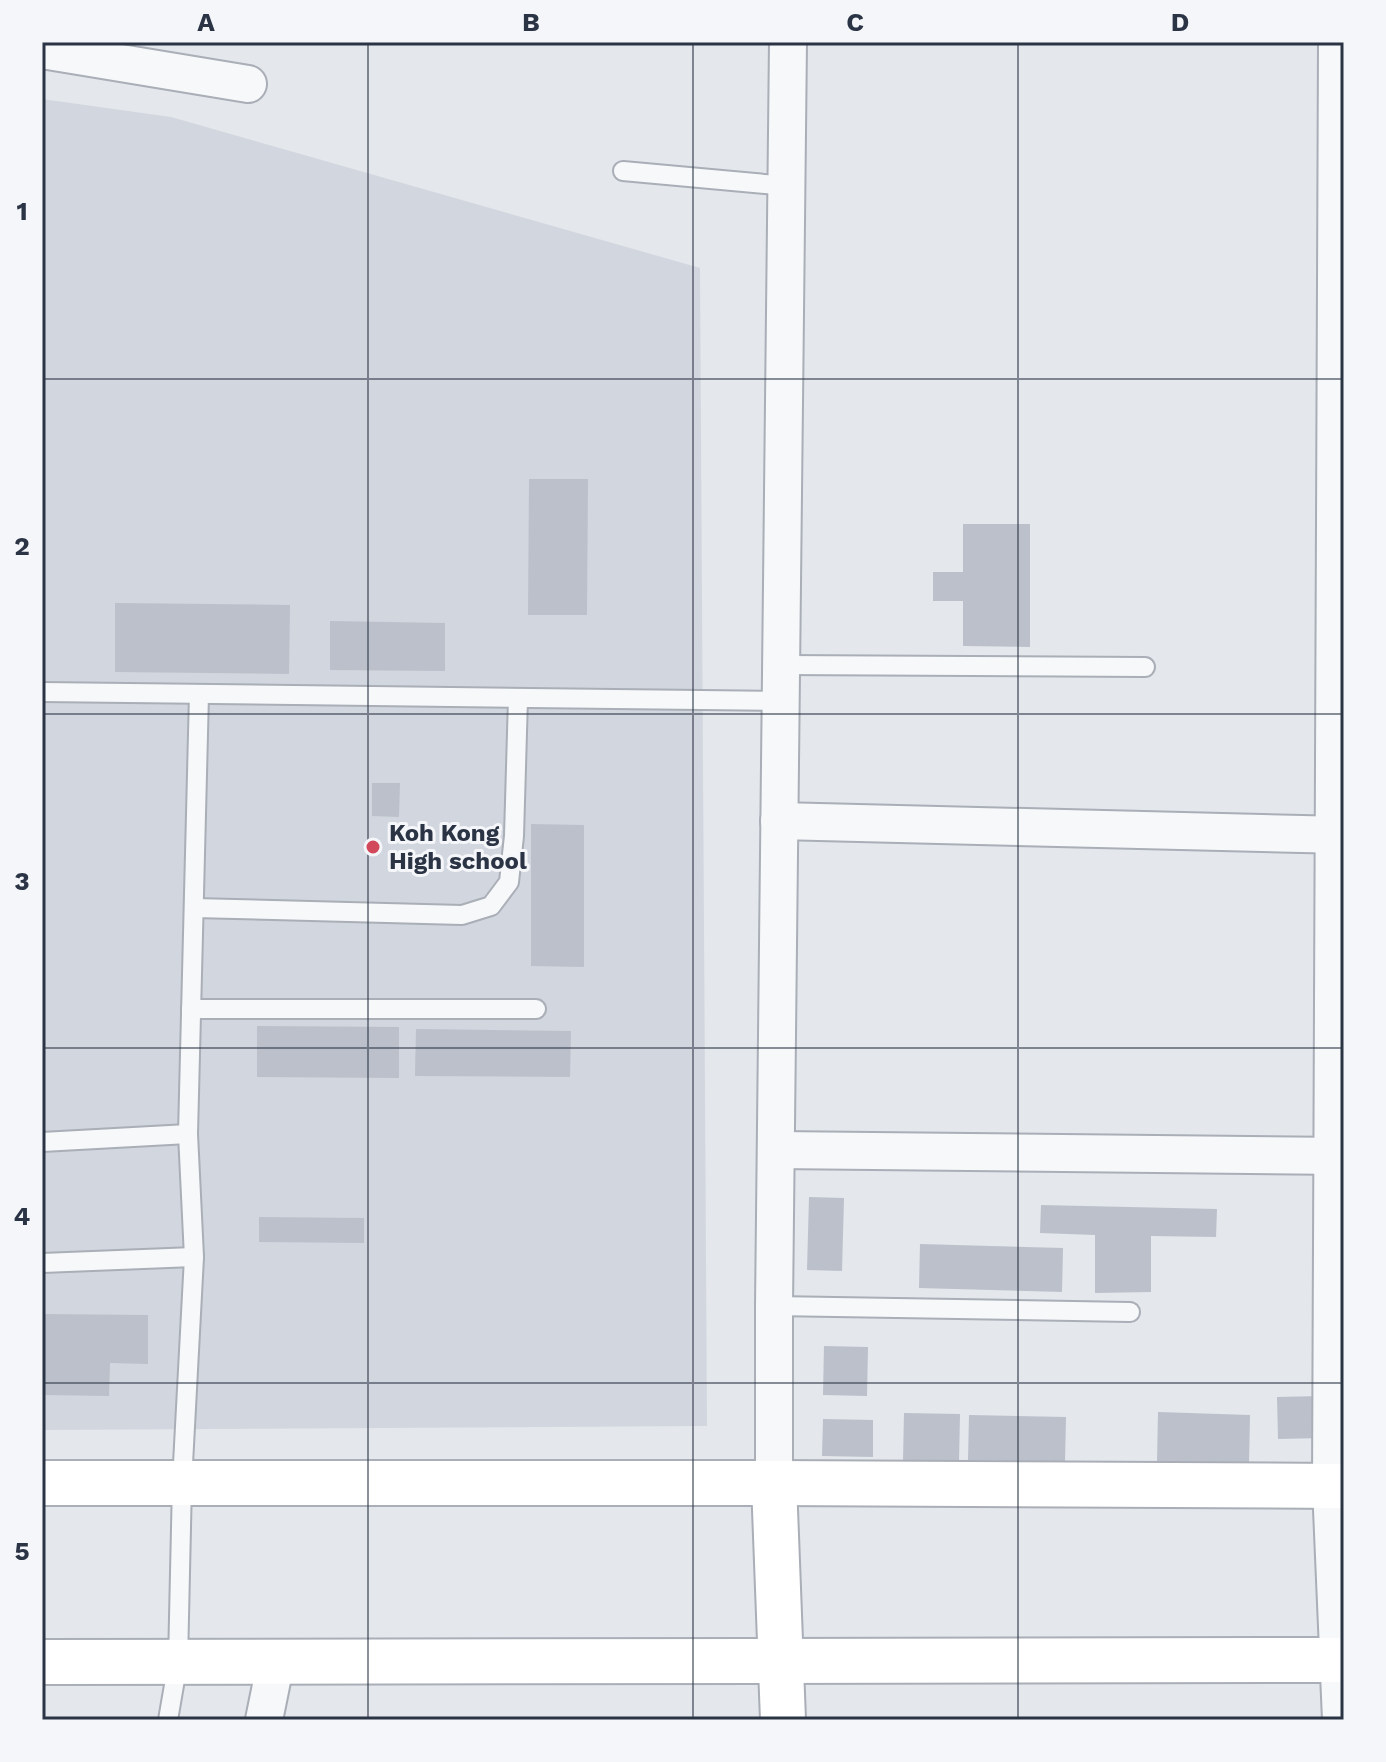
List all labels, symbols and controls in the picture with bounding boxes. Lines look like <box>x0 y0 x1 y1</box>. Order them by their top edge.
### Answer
text: A <box>197 7 215 37</box>
text: B <box>522 7 540 37</box>
text: C <box>846 7 864 37</box>
text: D <box>1171 7 1189 37</box>
text: 1 <box>16 196 28 226</box>
text: 2 <box>14 531 30 561</box>
place label: Koh Kong High school <box>389 819 527 875</box>
marker: Koh Kong High school <box>364 838 382 856</box>
text: 3 <box>14 866 30 896</box>
text: 4 <box>14 1201 31 1231</box>
text: 5 <box>14 1536 30 1566</box>

